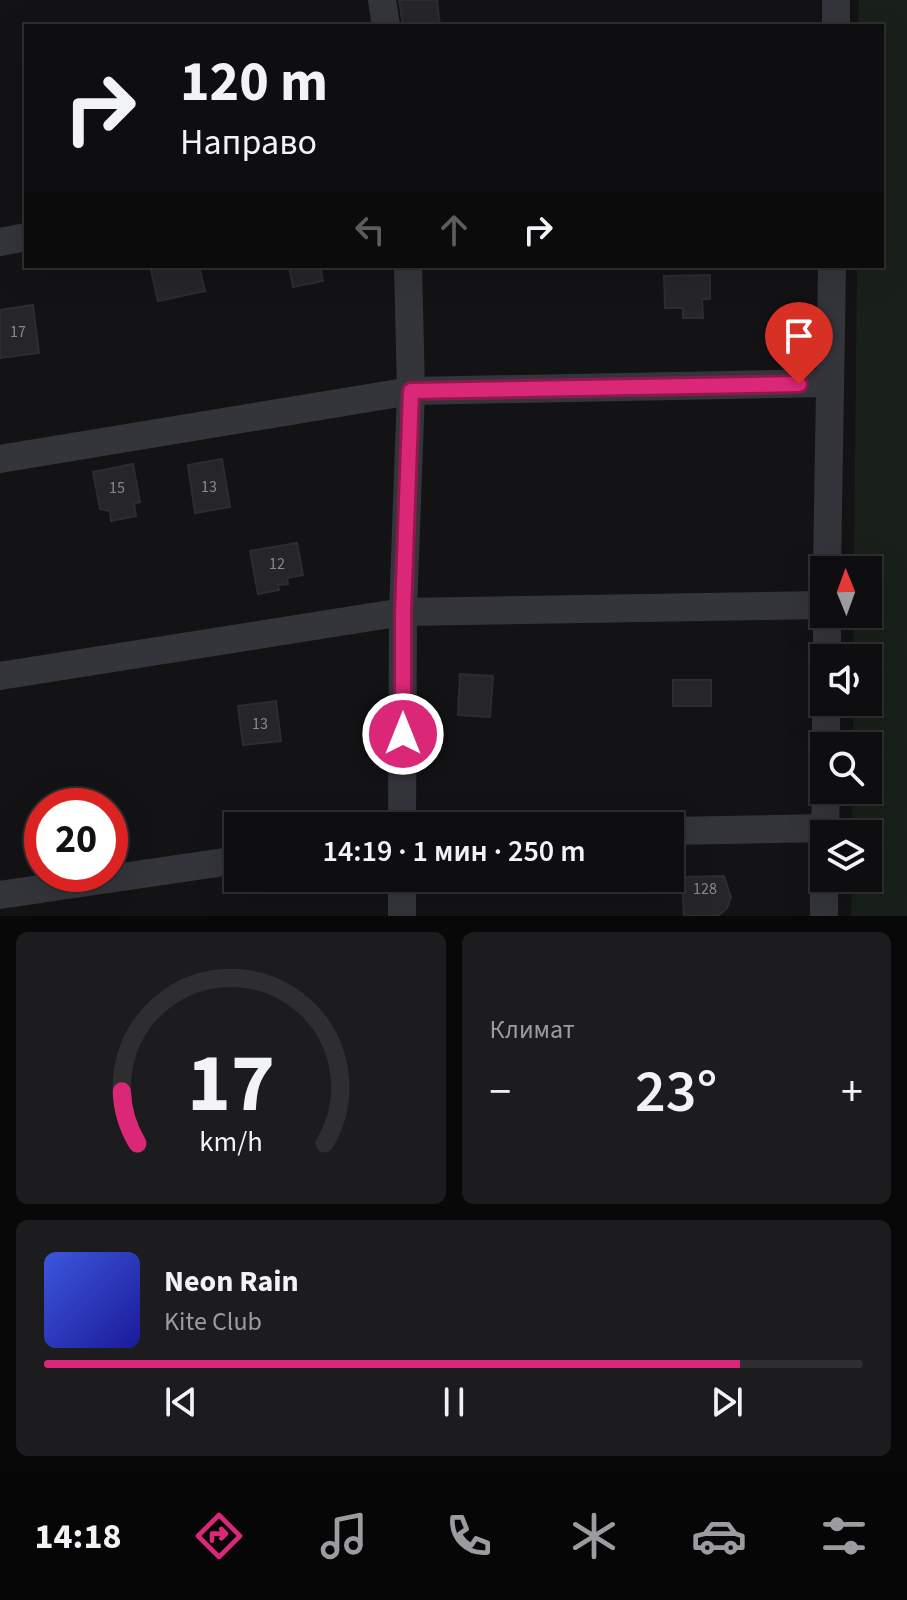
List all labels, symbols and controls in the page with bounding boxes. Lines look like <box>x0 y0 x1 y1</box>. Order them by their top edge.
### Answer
text: 120 m <box>180 43 328 122</box>
icon: right <box>48 56 152 160</box>
text: Направо <box>180 117 317 168</box>
icon: left <box>348 208 392 252</box>
icon: ahead <box>432 208 476 252</box>
icon: right <box>516 208 560 252</box>
pin <box>765 302 833 384</box>
icon: arrive <box>777 314 821 358</box>
house number: 17 <box>10 321 26 343</box>
house number: 13 <box>201 476 217 498</box>
house number: 15 <box>109 477 125 499</box>
house number: 12 <box>269 553 285 575</box>
north arrow <box>810 556 882 628</box>
map controls <box>810 556 882 892</box>
button: sound <box>810 644 882 716</box>
position arrow <box>361 692 445 776</box>
house number: 13 <box>252 713 268 735</box>
button: search <box>810 732 882 804</box>
speed limit sign: 20 <box>24 788 128 892</box>
button: layers <box>810 820 882 892</box>
text: 14:19 · 1 мин · 250 m <box>323 830 585 873</box>
house number: 128 <box>693 878 717 900</box>
text: Климат <box>490 1011 575 1048</box>
text: 17 <box>187 1025 275 1143</box>
text: 23° <box>635 1050 717 1135</box>
text: − <box>490 1061 511 1124</box>
text: + <box>841 1061 863 1124</box>
text: km/h <box>199 1122 262 1162</box>
text: Neon Rain <box>164 1260 299 1303</box>
text: Kite Club <box>164 1303 262 1340</box>
icon: previous <box>159 1380 203 1424</box>
icon: pause <box>432 1380 476 1424</box>
icon: next <box>705 1380 749 1424</box>
icon: directions <box>191 1508 247 1564</box>
icon: music <box>316 1508 372 1564</box>
icon: phone <box>441 1508 497 1564</box>
icon: climate <box>566 1508 622 1564</box>
icon: car <box>691 1508 747 1564</box>
icon: filters <box>816 1508 872 1564</box>
text: 14:18 <box>35 1511 121 1562</box>

